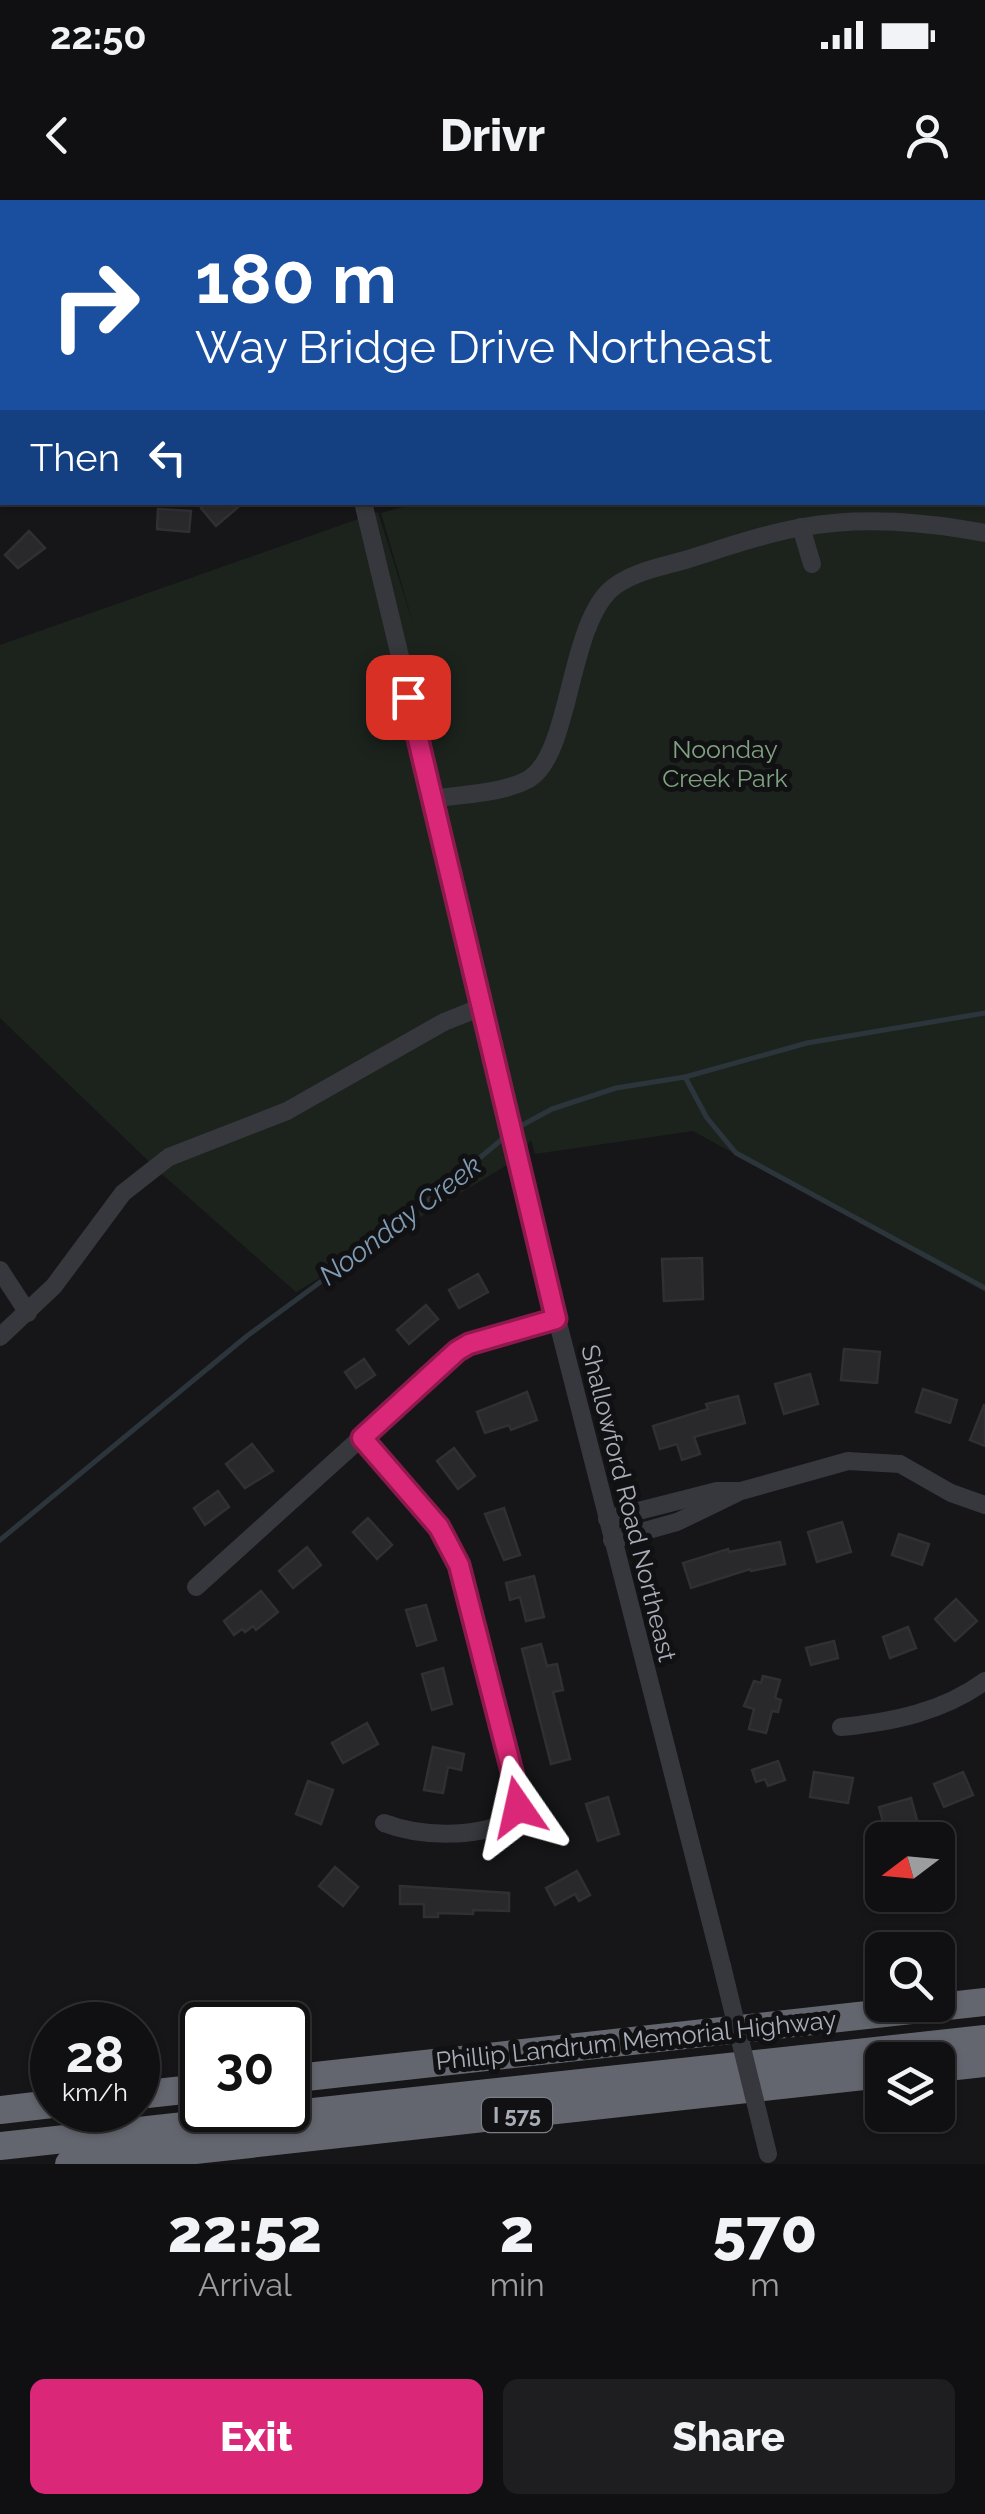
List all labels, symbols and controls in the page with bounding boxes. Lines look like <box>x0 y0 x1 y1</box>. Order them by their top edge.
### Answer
text: 22:50 <box>50 13 147 58</box>
icon: back <box>30 108 85 163</box>
icon: person <box>900 108 955 163</box>
text: Drivr <box>440 109 545 162</box>
text: 180 m <box>195 237 397 319</box>
icon: right <box>30 240 160 370</box>
text: Way Bridge Drive Northeast <box>195 321 772 374</box>
icon: left <box>140 430 195 485</box>
text: Then <box>30 435 120 480</box>
pin <box>366 655 451 740</box>
icon: arrive <box>381 670 436 725</box>
park label: Noonday Creek Park <box>662 734 789 793</box>
water label: Noonday Creek <box>313 1149 488 1292</box>
street label: Shallowford Road Northeast <box>575 1341 683 1665</box>
position arrow <box>466 1755 570 1859</box>
north arrow <box>865 1822 955 1912</box>
map controls <box>865 1822 955 2132</box>
button: search <box>865 1932 955 2022</box>
speed limit sign: 30 <box>180 2002 310 2132</box>
street label: Phillip Landrum Memorial Highway <box>434 2004 838 2076</box>
text: 28 <box>66 2025 124 2084</box>
button: layers <box>865 2042 955 2132</box>
text: km/h <box>62 2077 128 2107</box>
road number: I 575 <box>482 2098 552 2132</box>
text: 22:52 <box>168 2196 322 2266</box>
text: 2 <box>500 2196 535 2266</box>
text: 570 <box>712 2196 817 2266</box>
text: Arrival <box>198 2266 292 2303</box>
text: min <box>490 2266 545 2303</box>
text: m <box>750 2266 780 2303</box>
button: Exit <box>30 2379 483 2494</box>
button: Share <box>503 2379 955 2494</box>

